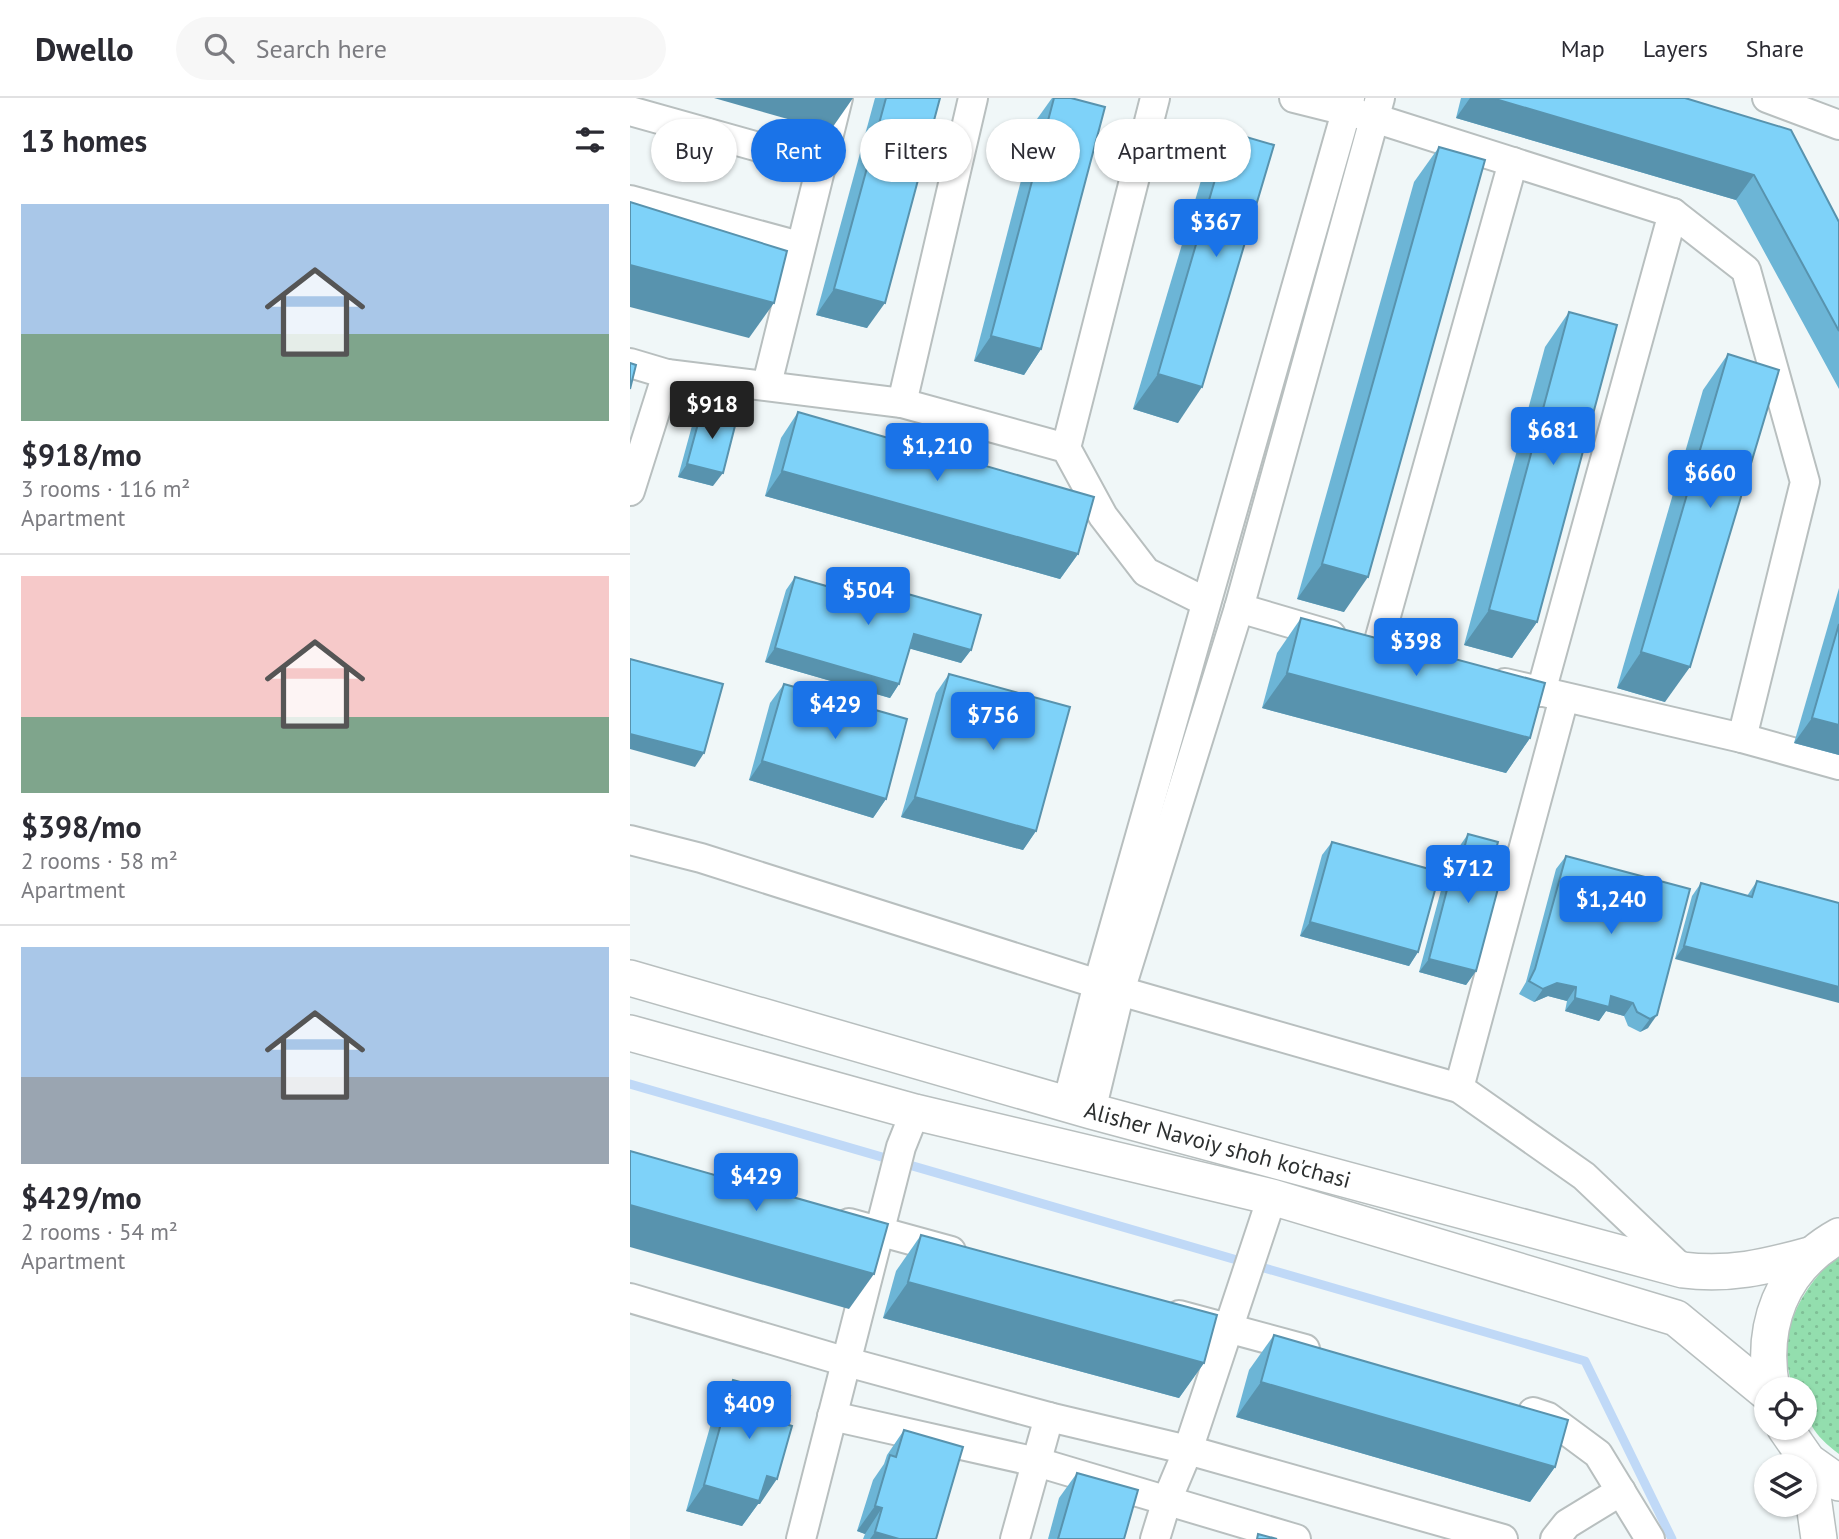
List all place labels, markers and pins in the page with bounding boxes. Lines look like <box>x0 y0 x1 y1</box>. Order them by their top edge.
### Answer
pin: $367 <box>1175 200 1257 259</box>
pin: $918 <box>671 382 753 441</box>
pin: $681 <box>1512 408 1594 467</box>
pin: $1,210 <box>880 424 994 483</box>
pin: $660 <box>1669 450 1751 510</box>
pin: $504 <box>827 568 909 627</box>
pin: $398 <box>1375 618 1457 678</box>
pin: $429 <box>794 682 876 741</box>
pin: $756 <box>952 692 1034 752</box>
pin: $712 <box>1427 846 1509 905</box>
pin: $1,240 <box>1554 876 1668 936</box>
pin: $429 <box>715 1154 797 1213</box>
pin: $409 <box>708 1382 790 1441</box>

